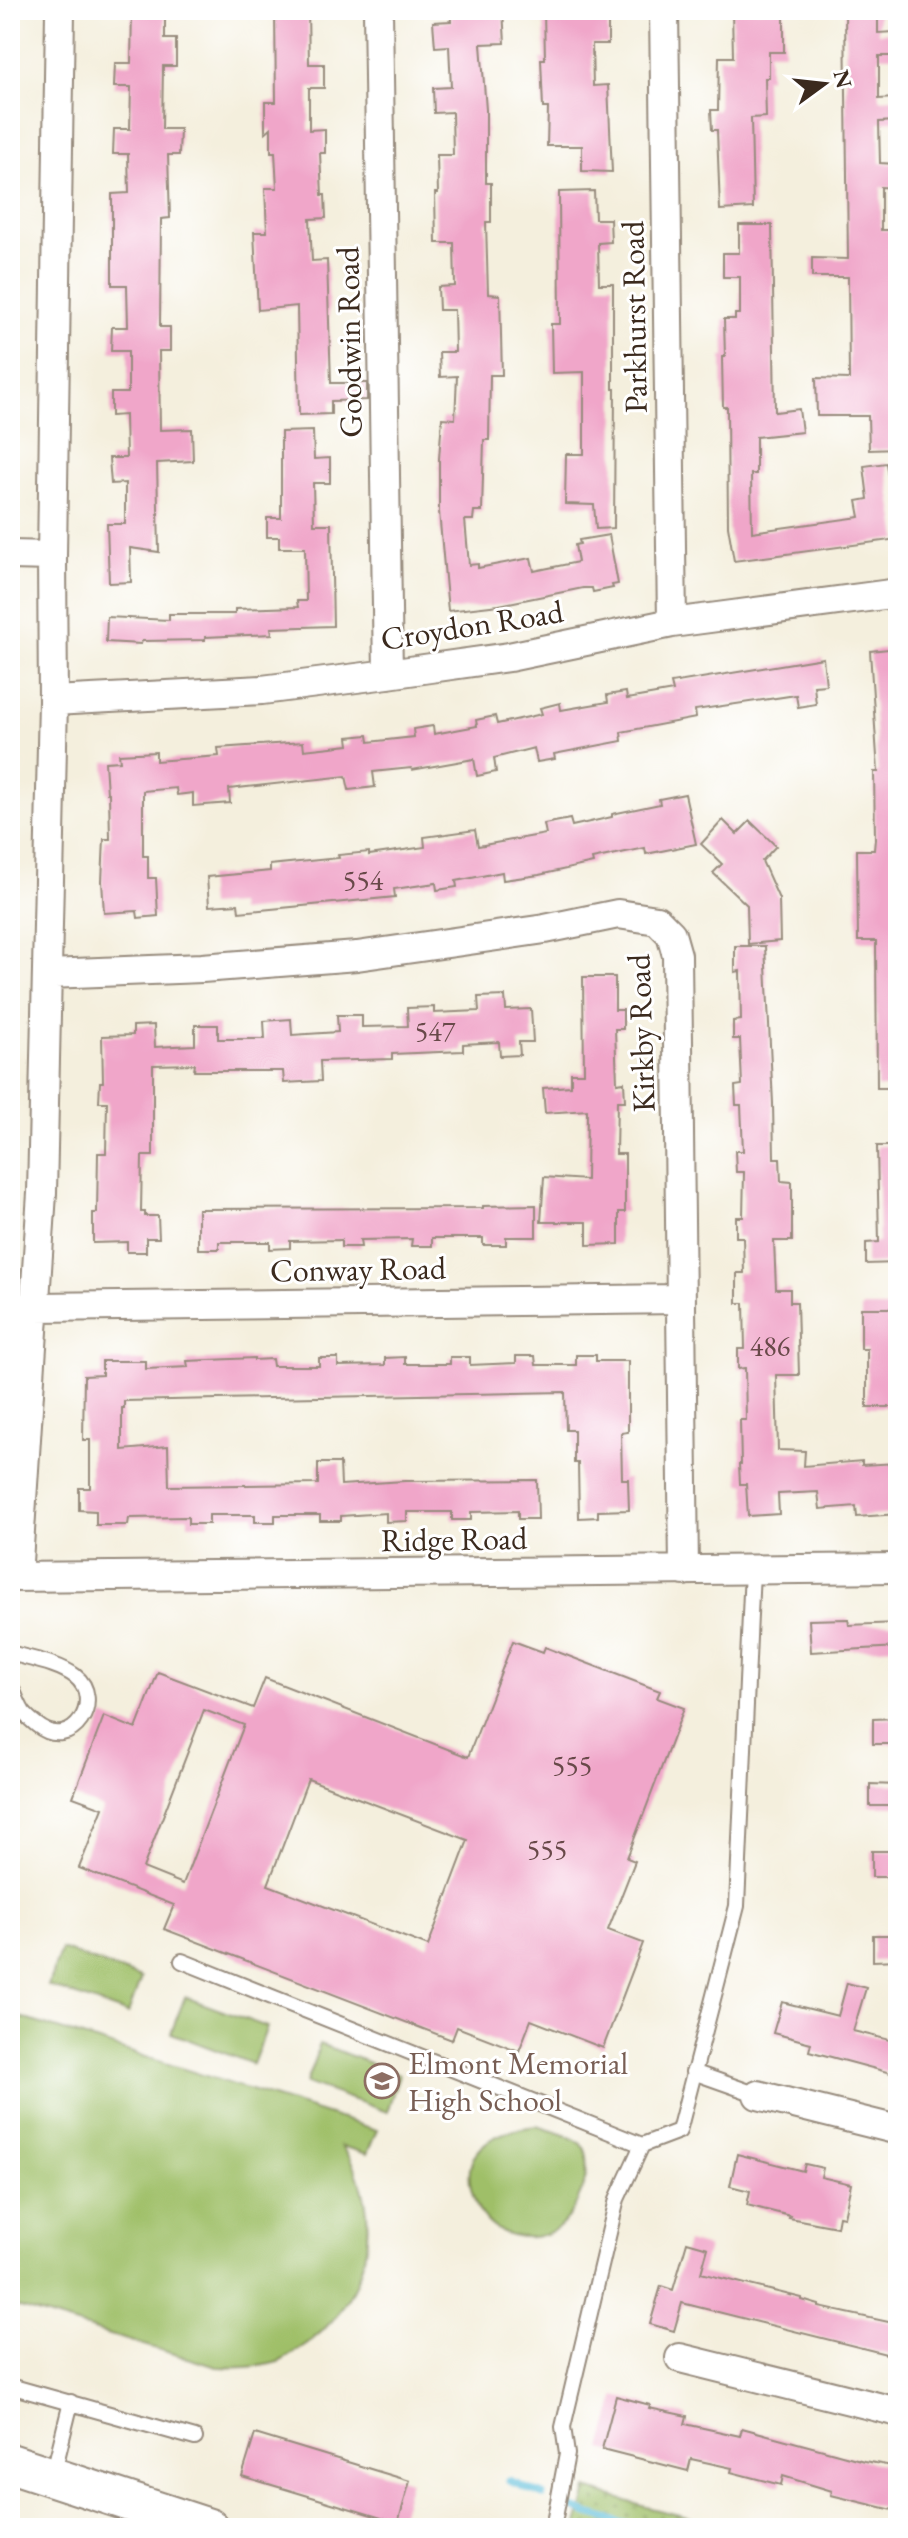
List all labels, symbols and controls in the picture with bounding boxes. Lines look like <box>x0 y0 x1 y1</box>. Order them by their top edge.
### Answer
north arrow <box>784 44 864 124</box>
text: N <box>827 67 859 91</box>
street label: Parkhurst Road <box>611 220 657 414</box>
street label: Goodwin Road <box>326 245 372 438</box>
street label: Croydon Road <box>378 590 567 660</box>
house number: 554 <box>343 862 384 898</box>
street label: Kirkby Road <box>617 952 665 1113</box>
house number: 547 <box>415 1013 456 1049</box>
street label: Conway Road <box>270 1246 447 1292</box>
house number: 486 <box>750 1328 790 1364</box>
street label: Ridge Road <box>380 1517 528 1561</box>
house number: 555 <box>552 1747 592 1783</box>
house number: 555 <box>527 1831 567 1867</box>
place label: Elmont Memorial High School <box>408 2042 629 2121</box>
school or university icon: Elmont Memorial High School <box>363 2062 401 2100</box>

